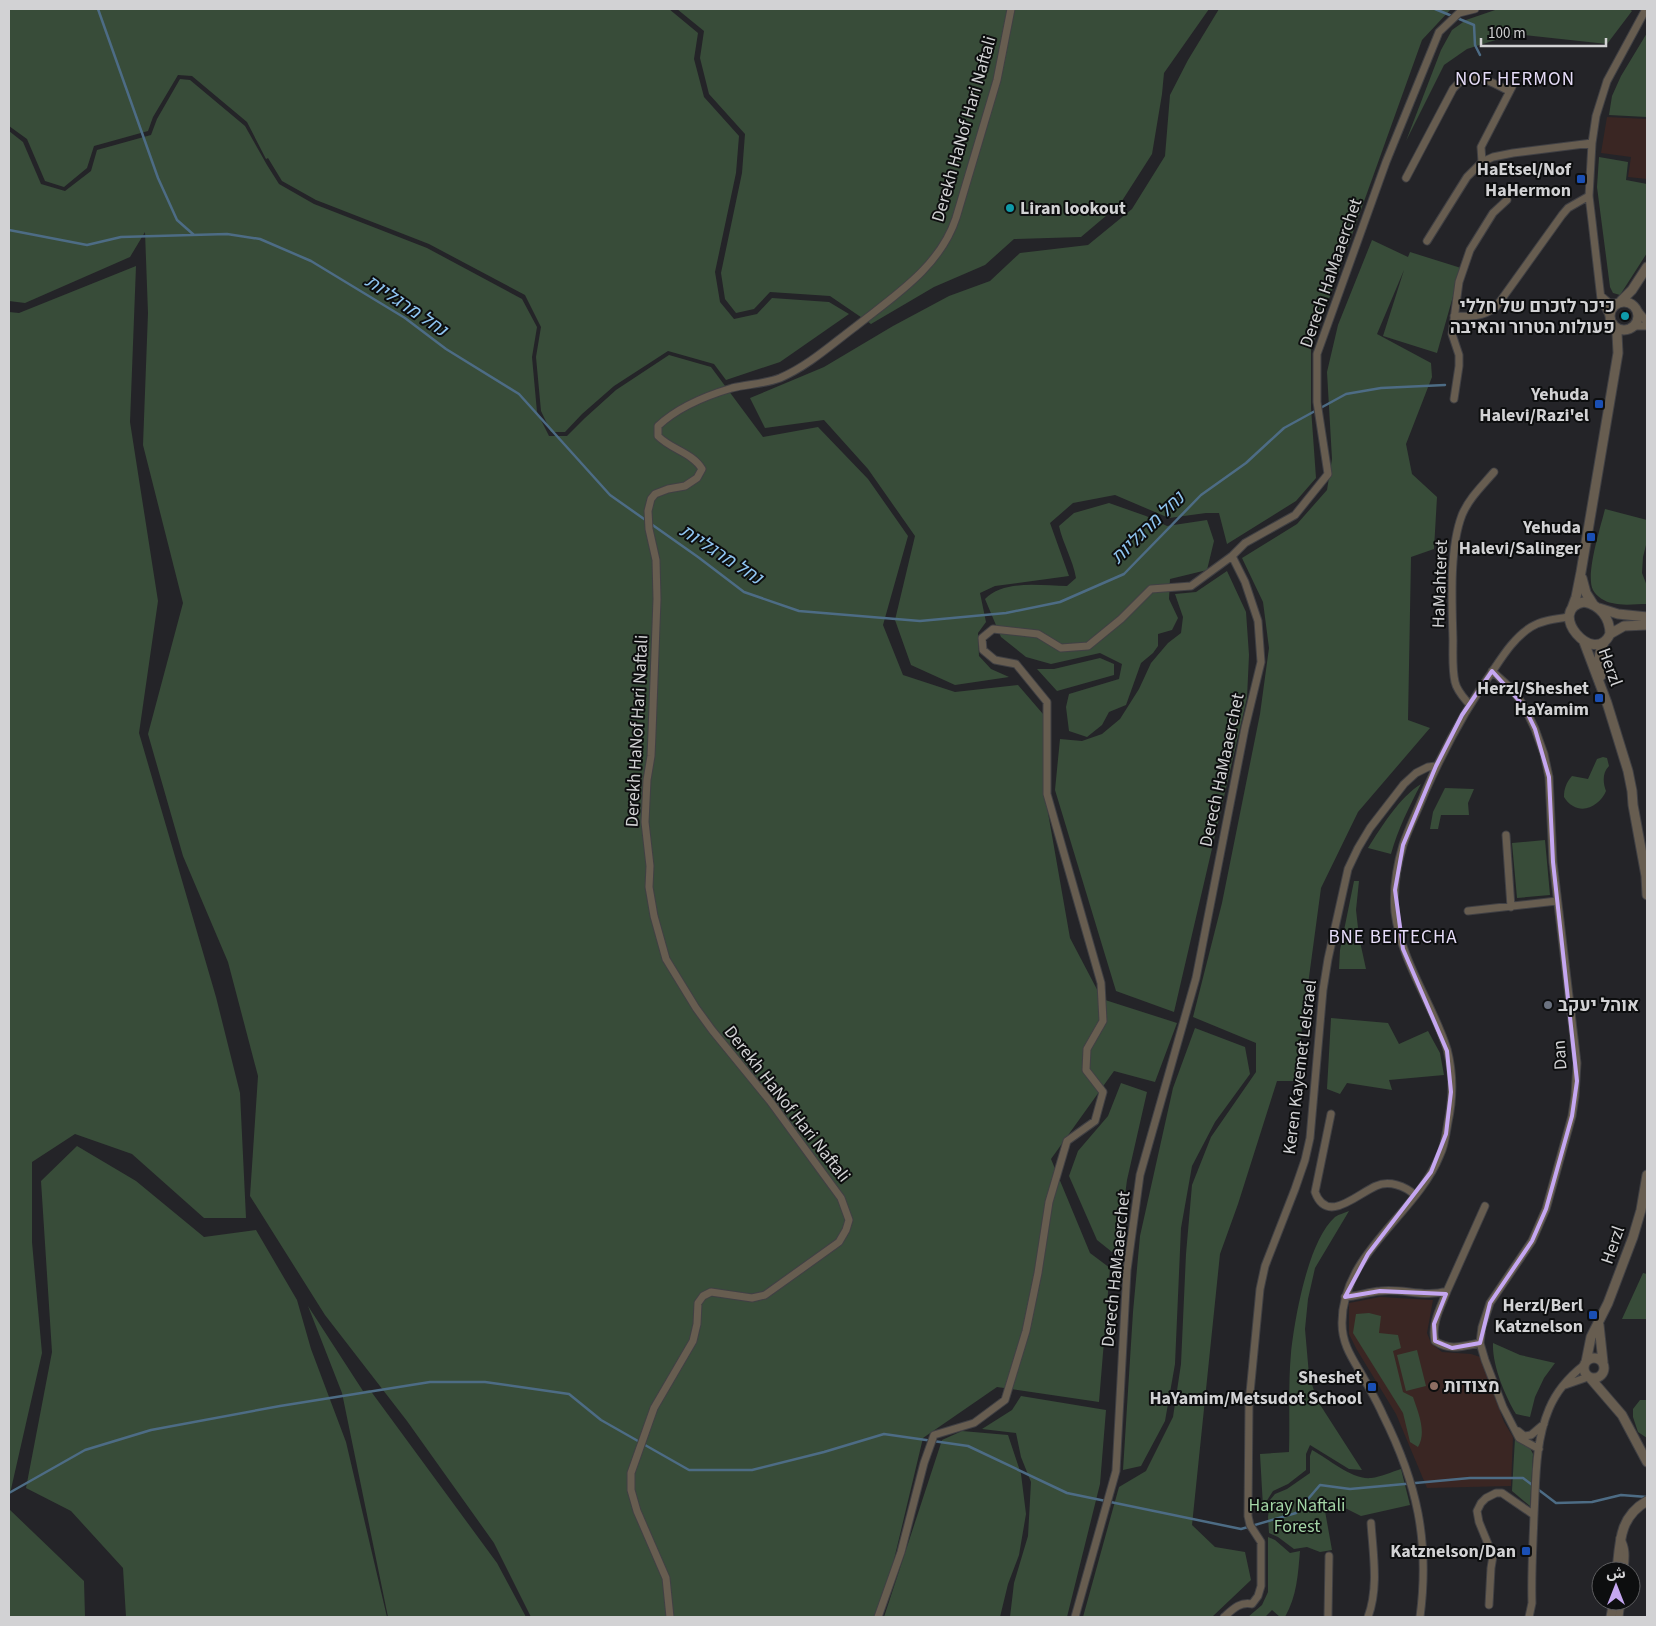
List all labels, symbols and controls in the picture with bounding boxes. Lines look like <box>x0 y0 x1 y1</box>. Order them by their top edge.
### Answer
scale bar <box>1481 15 1606 47</box>
text: 100 m <box>1488 23 1526 44</box>
street label: Derekh HaNof Hari Naftali <box>925 33 1003 225</box>
district label: NOF HERMON <box>1455 66 1575 93</box>
place label: HaEtsel/Nof HaHermon <box>1477 157 1572 203</box>
marker: HaEtsel/Nof HaHermon <box>1575 173 1587 185</box>
street label: Derech HaMaaerchet <box>1294 195 1368 351</box>
place label: Liran lookout <box>1020 196 1126 221</box>
marker: Liran lookout <box>1004 202 1016 214</box>
water label: נחל מרגליות <box>360 269 453 344</box>
place label: כיכר לזכרם של חללי פעולות הטרור והאיבה <box>1450 294 1615 340</box>
marker: כיכר לזכרם של חללי פעולות הטרור והאיבה <box>1619 310 1631 322</box>
place label: Yehuda Halevi/Razi'el <box>1479 382 1589 428</box>
marker: Yehuda Halevi/Razi'el <box>1593 398 1605 410</box>
water label: נחל מרגליות <box>1105 485 1192 570</box>
place label: Yehuda Halevi/Salinger <box>1459 515 1582 561</box>
water label: נחל מרגליות <box>674 518 769 592</box>
marker: Yehuda Halevi/Salinger <box>1585 531 1597 543</box>
street label: HaMahteret <box>1426 539 1454 629</box>
street label: Derekh HaNof Hari Naftali <box>619 634 655 828</box>
street label: Herzl <box>1592 644 1628 690</box>
place label: Herzl/Sheshet HaYamim <box>1477 676 1589 722</box>
street label: Derech HaMaaerchet <box>1194 691 1250 849</box>
marker: Herzl/Sheshet HaYamim <box>1593 692 1605 704</box>
district label: BNE BEITECHA <box>1328 924 1458 951</box>
street label: Keren Kayemet LeIsrael <box>1277 978 1323 1156</box>
place label: אוהל יעקב <box>1558 993 1639 1018</box>
marker: אוהל יעקב <box>1542 999 1554 1011</box>
street label: Derekh HaNof Hari Naftali <box>718 1020 856 1188</box>
street label: Dan <box>1546 1039 1574 1071</box>
street label: Derech HaMaaerchet <box>1095 1190 1137 1348</box>
street label: Herzl <box>1595 1222 1631 1268</box>
place label: Herzl/Berl Katznelson <box>1495 1293 1583 1339</box>
marker: Herzl/Berl Katznelson <box>1587 1309 1599 1321</box>
place label: Sheshet HaYamim/Metsudot School <box>1149 1365 1362 1411</box>
place label: מצודות <box>1444 1374 1500 1399</box>
marker: מצודות <box>1428 1380 1440 1392</box>
marker: Sheshet HaYamim/Metsudot School <box>1366 1381 1378 1393</box>
park label: Haray Naftali Forest <box>1249 1493 1345 1539</box>
place label: Katznelson/Dan <box>1390 1539 1516 1564</box>
marker: Katznelson/Dan <box>1520 1545 1532 1557</box>
north arrow <box>1591 1561 1641 1611</box>
text: ش <box>1606 1564 1626 1584</box>

